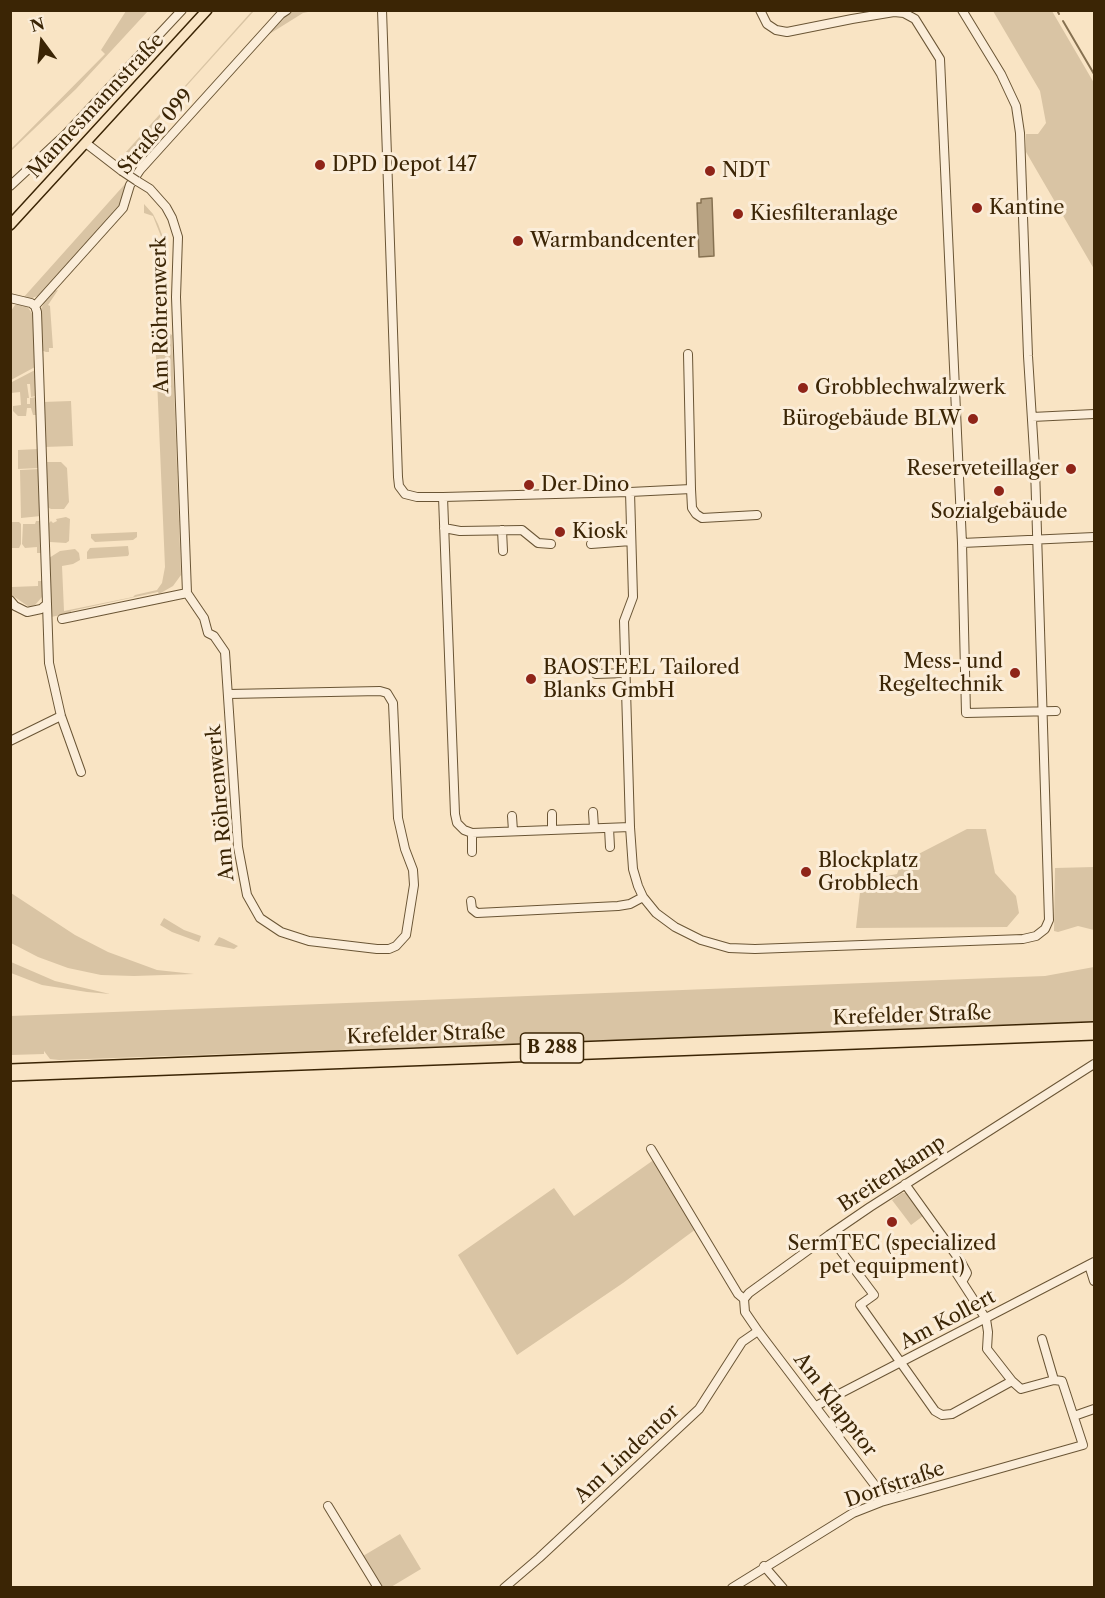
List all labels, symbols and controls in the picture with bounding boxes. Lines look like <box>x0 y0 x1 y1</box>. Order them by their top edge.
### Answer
north arrow <box>12 12 72 72</box>
text: N <box>28 13 47 36</box>
street label: Mannesmannstraße <box>23 29 169 183</box>
street label: Straße 099 <box>113 84 199 180</box>
place label: DPD Depot 147 <box>332 153 477 177</box>
marker: DPD Depot 147 <box>313 158 327 172</box>
place label: NDT <box>722 159 770 183</box>
marker: NDT <box>703 164 717 178</box>
place label: Kantine <box>989 196 1065 220</box>
marker: Kantine <box>970 201 984 215</box>
place label: Kiesfilteranlage <box>750 202 898 226</box>
marker: Kiesfilteranlage <box>731 207 745 221</box>
place label: Warmbandcenter <box>530 229 696 253</box>
marker: Warmbandcenter <box>511 234 525 248</box>
street label: Am Röhrenwerk <box>148 237 174 393</box>
place label: Grobblechwalzwerk <box>815 376 1005 400</box>
marker: Grobblechwalzwerk <box>796 381 810 395</box>
place label: Bürogebäude BLW <box>782 407 961 431</box>
marker: Bürogebäude BLW <box>966 412 980 426</box>
place label: Reserveteillager <box>907 457 1059 481</box>
marker: Reserveteillager <box>1064 462 1078 476</box>
place label: Der Dino <box>541 473 629 497</box>
marker: Der Dino <box>522 478 536 492</box>
marker: Sozialgebäude <box>992 484 1006 498</box>
place label: Sozialgebäude <box>930 500 1068 524</box>
place label: Kiosk <box>572 520 626 544</box>
marker: Kiosk <box>553 525 567 539</box>
place label: Mess- und Regeltechnik <box>878 650 1003 697</box>
place label: BAOSTEEL Tailored Blanks GmbH <box>543 656 740 703</box>
marker: Mess- und Regeltechnik <box>1008 666 1022 680</box>
marker: BAOSTEEL Tailored Blanks GmbH <box>524 672 538 686</box>
street label: Am Röhrenwerk <box>202 724 240 882</box>
place label: Blockplatz Grobblech <box>818 849 919 896</box>
marker: Blockplatz Grobblech <box>799 865 813 879</box>
street label: Krefelder Straße <box>832 1001 992 1031</box>
street label: Krefelder Straße <box>346 1020 506 1050</box>
road number: B 288 <box>520 1033 584 1063</box>
street label: Breitenkamp <box>834 1130 950 1218</box>
marker: SermTEC (specialized pet equipment) <box>885 1215 899 1229</box>
place label: SermTEC (specialized pet equipment) <box>788 1232 996 1279</box>
street label: Am Kollert <box>896 1285 1000 1355</box>
street label: Am Klapptor <box>788 1349 882 1461</box>
street label: Am Lindentor <box>570 1399 684 1509</box>
street label: Dorfstraße <box>842 1457 948 1513</box>

